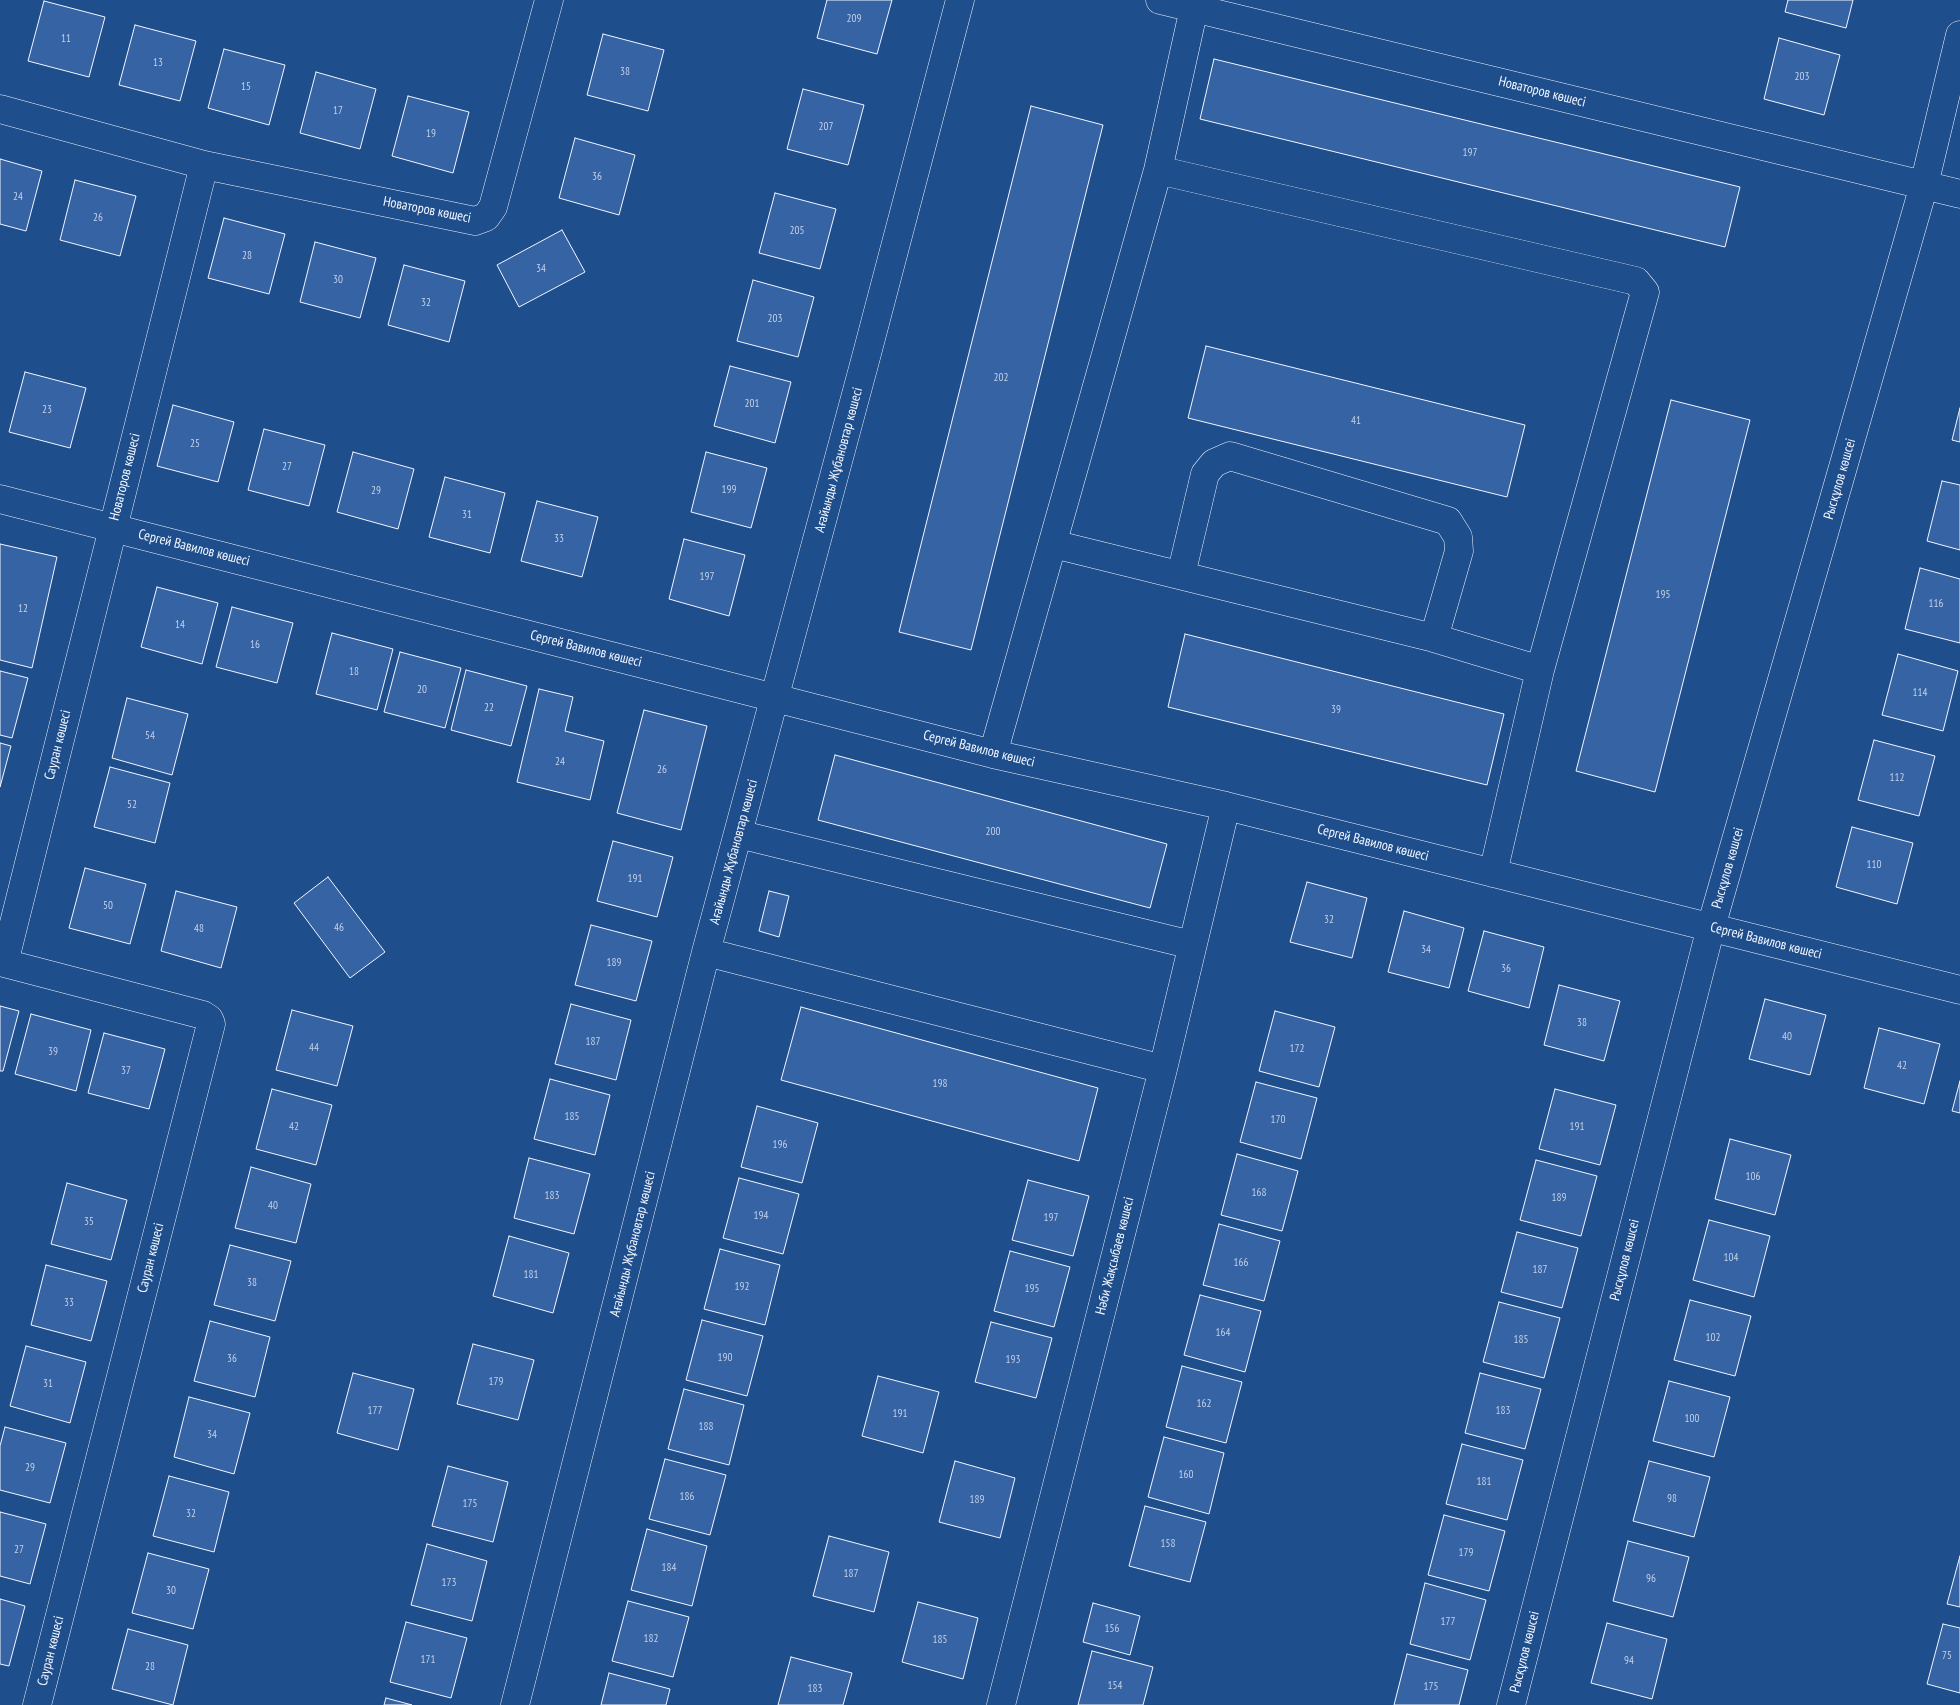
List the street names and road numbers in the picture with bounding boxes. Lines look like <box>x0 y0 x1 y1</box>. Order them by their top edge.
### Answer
street label: Новаторов көшесі <box>1497 73 1587 111</box>
street label: Новаторов көшесі <box>382 193 472 227</box>
street label: Ағайынды Жұбановтар көшесі <box>812 386 866 534</box>
street label: Новаторов көшесі <box>106 432 144 522</box>
street label: Рысқұлов көшсеі <box>1820 437 1860 521</box>
street label: Сергей Вавилов көшесі <box>136 526 252 570</box>
street label: Сергей Вавилов көшесі <box>528 627 644 671</box>
street label: Сауран көшесі <box>41 708 75 782</box>
street label: Сергей Вавилов көшесі <box>921 727 1037 771</box>
street label: Ағайынды Жұбановтар көшесі <box>707 778 761 926</box>
street label: Сергей Вавилов көшесі <box>1315 821 1431 865</box>
street label: Рысқұлов көшсеі <box>1708 826 1748 910</box>
street label: Сергей Вавилов көшесі <box>1708 919 1824 963</box>
street label: Ағайынды Жұбановтар көшесі <box>607 1169 659 1319</box>
street label: Нәби Жақсыбаев көшесі <box>1092 1195 1138 1317</box>
street label: Рысқұлов көшсеі <box>1607 1218 1643 1302</box>
street label: Сауран көшесі <box>134 1221 168 1295</box>
street label: Рысқұлов көшсеі <box>1507 1610 1543 1694</box>
street label: Сауран көшесі <box>34 1614 68 1688</box>

